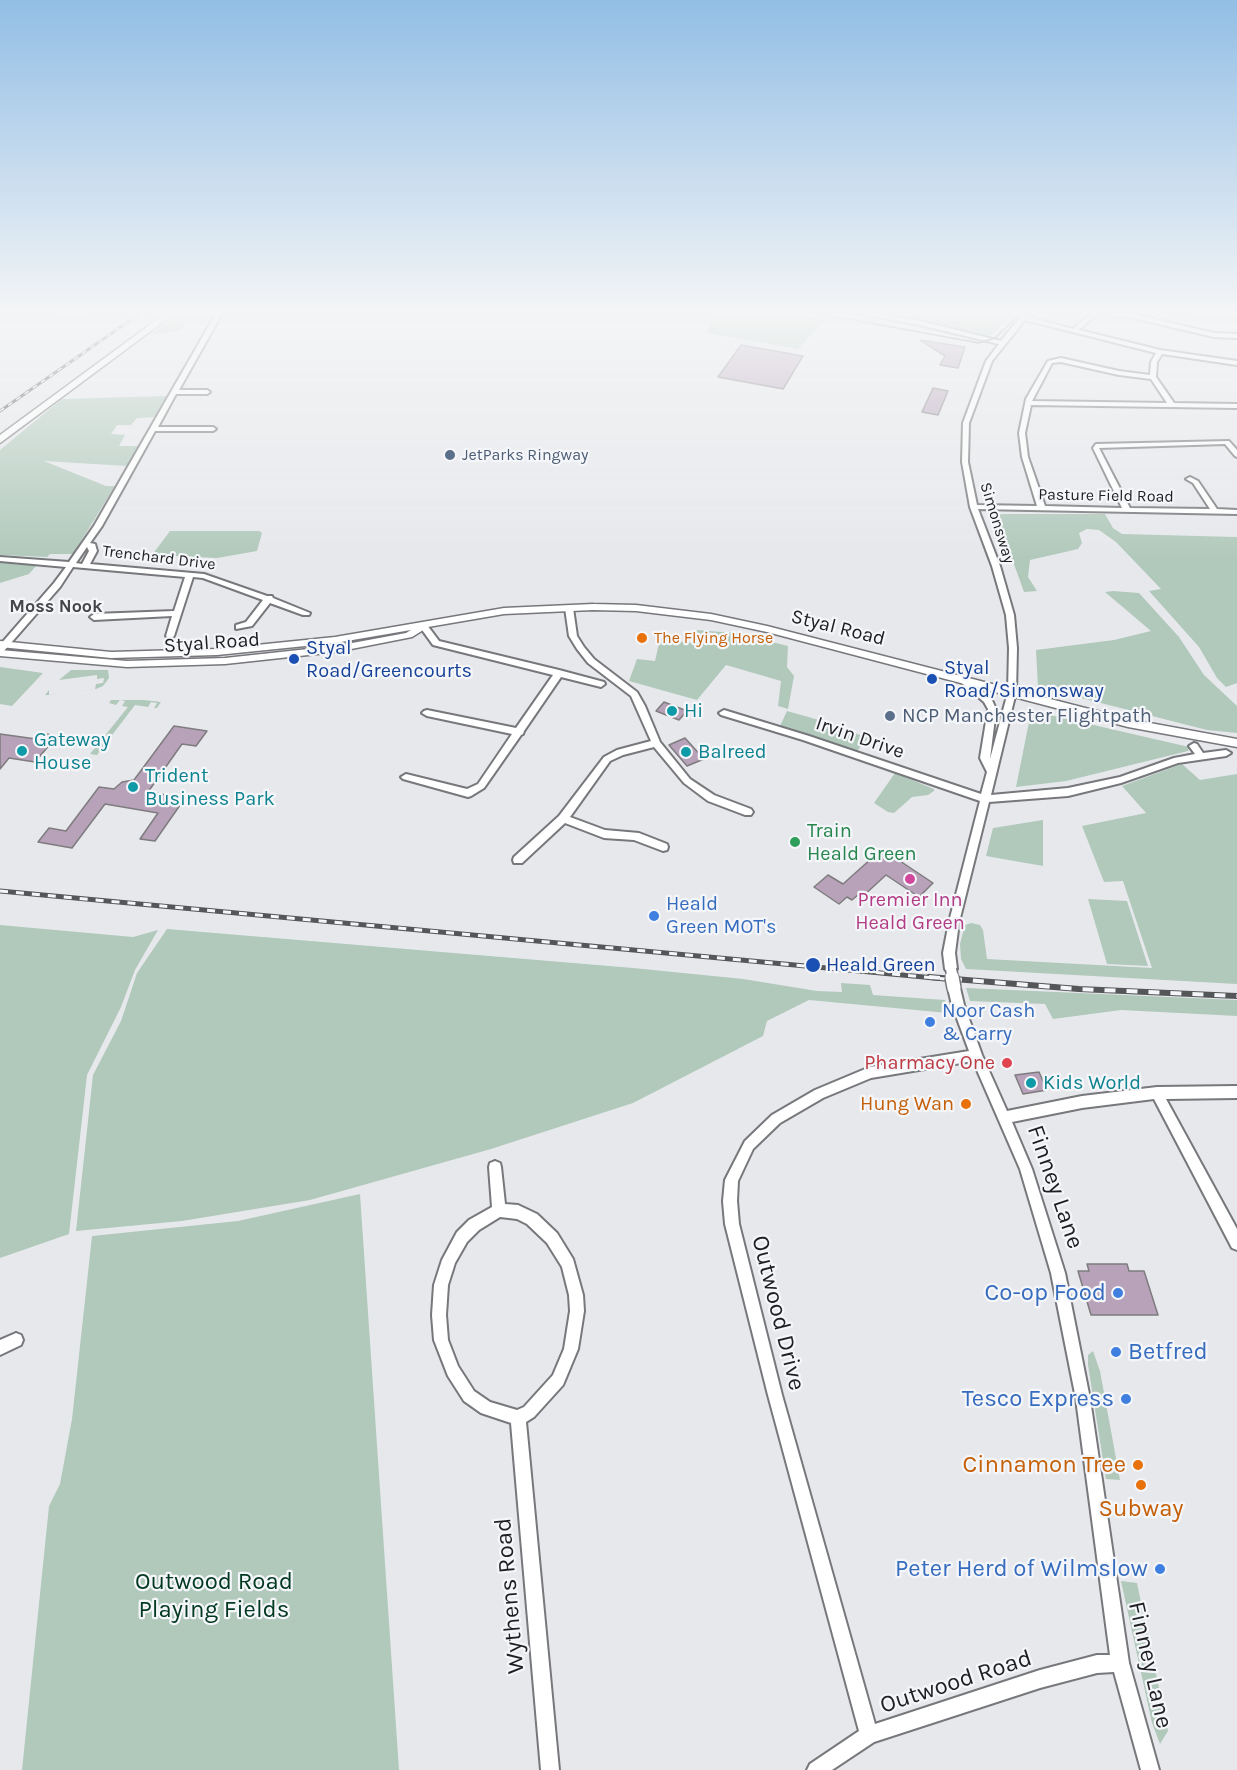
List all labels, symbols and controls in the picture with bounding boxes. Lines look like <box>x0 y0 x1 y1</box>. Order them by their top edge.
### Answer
place label: JetParks Ringway <box>462 445 588 465</box>
marker: JetParks Ringway <box>443 448 457 462</box>
street label: Simonsway <box>976 480 1018 566</box>
street label: Pasture Field Road <box>1038 485 1174 507</box>
street label: Trenchard Drive <box>101 542 217 574</box>
district label: Moss Nook <box>9 596 103 618</box>
street label: Styal Road <box>788 605 888 651</box>
street label: Styal Road <box>163 628 261 658</box>
place label: The Flying Horse <box>654 628 773 648</box>
marker: The Flying Horse <box>635 631 649 645</box>
place label: Styal Road/Greencourts <box>306 636 472 683</box>
marker: Styal Road/Greencourts <box>287 652 301 666</box>
place label: Styal Road/Simonsway <box>944 656 1104 703</box>
marker: Styal Road/Simonsway <box>925 672 939 686</box>
place label: Hi <box>684 699 703 723</box>
marker: Hi <box>665 704 679 718</box>
place label: NCP Manchester Flightpath <box>902 704 1152 728</box>
marker: NCP Manchester Flightpath <box>883 709 897 723</box>
street label: Irvin Drive <box>812 712 908 764</box>
place label: Gateway House <box>34 728 110 775</box>
place label: Balreed <box>698 740 767 764</box>
marker: Gateway House <box>15 744 29 758</box>
marker: Balreed <box>679 745 693 759</box>
place label: Trident Business Park <box>145 764 275 811</box>
marker: Trident Business Park <box>126 780 140 794</box>
place label: Train Heald Green <box>807 819 917 866</box>
marker: Train Heald Green <box>788 835 802 849</box>
marker: Premier Inn Heald Green <box>903 872 917 886</box>
place label: Premier Inn Heald Green <box>855 888 965 935</box>
place label: Heald Green MOT's <box>666 892 777 939</box>
marker: Heald Green MOT's <box>647 909 661 923</box>
place label: Heald Green <box>826 953 936 977</box>
marker: Heald Green <box>804 956 822 974</box>
place label: Noor Cash & Carry <box>942 999 1035 1046</box>
marker: Noor Cash & Carry <box>923 1015 937 1029</box>
place label: Pharmacy One <box>864 1051 995 1075</box>
marker: Pharmacy One <box>1000 1056 1014 1070</box>
place label: Kids World <box>1043 1071 1141 1095</box>
marker: Kids World <box>1024 1076 1038 1090</box>
place label: Hung Wan <box>860 1092 954 1116</box>
marker: Hung Wan <box>959 1097 973 1111</box>
street label: Finney Lane <box>1020 1121 1090 1253</box>
street label: Outwood Drive <box>745 1233 811 1393</box>
place label: Co-op Food <box>985 1279 1106 1307</box>
marker: Co-op Food <box>1111 1286 1125 1300</box>
place label: Betfred <box>1128 1338 1208 1366</box>
marker: Betfred <box>1109 1345 1123 1359</box>
place label: Tesco Express <box>962 1385 1114 1413</box>
marker: Tesco Express <box>1119 1392 1133 1406</box>
place label: Cinnamon Tree <box>963 1451 1126 1479</box>
marker: Cinnamon Tree <box>1131 1458 1145 1472</box>
marker: Subway <box>1134 1478 1148 1492</box>
place label: Subway <box>1098 1495 1184 1523</box>
street label: Wythens Road <box>489 1517 531 1675</box>
place label: Peter Herd of Wilmslow <box>895 1555 1148 1583</box>
marker: Peter Herd of Wilmslow <box>1153 1562 1167 1576</box>
park label: Outwood Road Playing Fields <box>135 1568 293 1624</box>
street label: Finney Lane <box>1121 1599 1179 1731</box>
street label: Outwood Road <box>876 1644 1036 1720</box>

